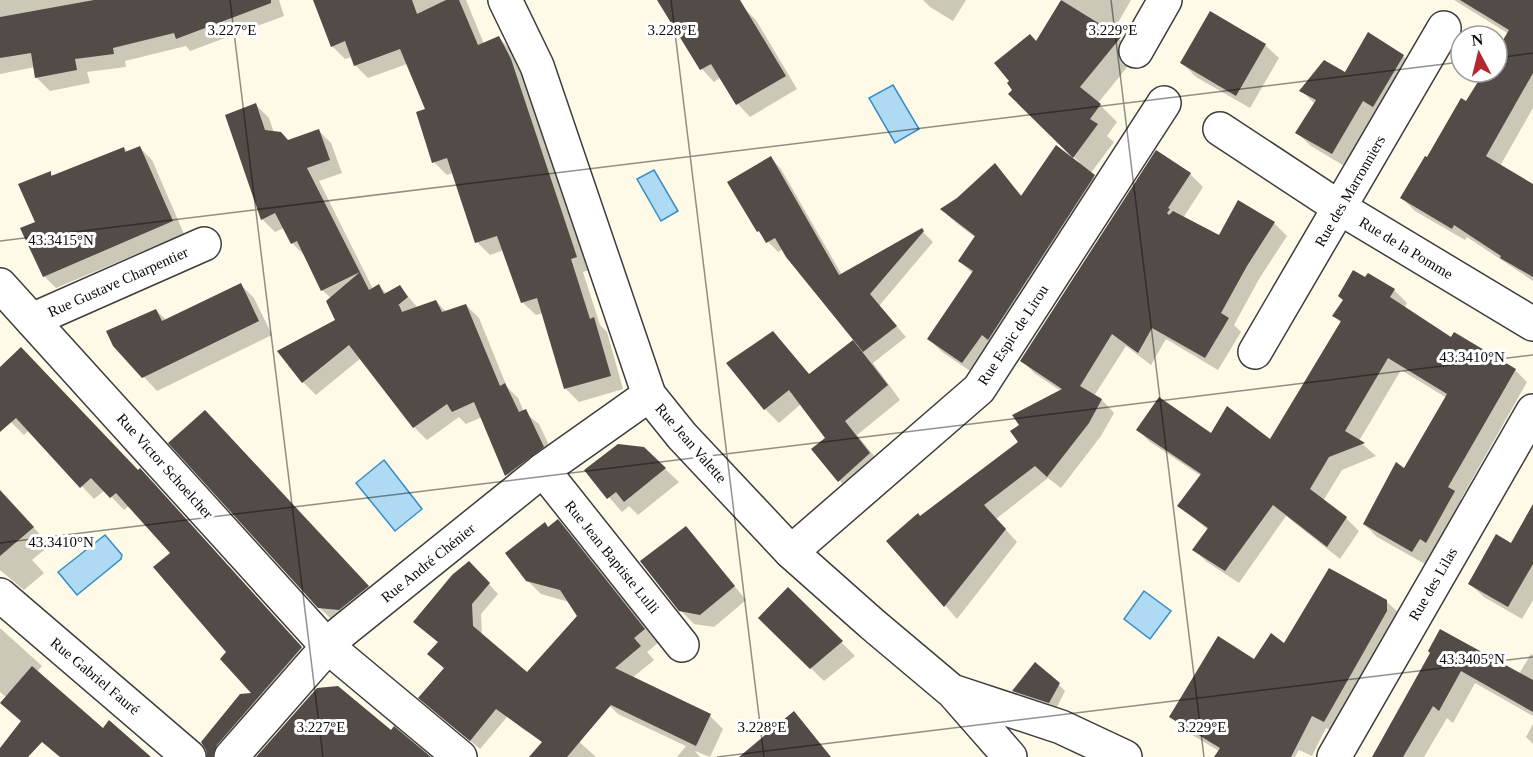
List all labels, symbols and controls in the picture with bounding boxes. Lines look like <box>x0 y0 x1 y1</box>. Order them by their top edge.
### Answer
text: 3.227°E <box>208 22 256 38</box>
text: 3.228°E <box>648 22 696 38</box>
text: 3.229°E <box>1089 22 1137 38</box>
north arrow <box>1449 24 1509 84</box>
text: N <box>1470 30 1484 49</box>
street label: Rue des Marronniers <box>1312 132 1388 249</box>
street label: Rue de la Pomme <box>1356 214 1456 282</box>
text: 43.3415°N <box>28 232 94 248</box>
street label: Rue Gustave Charpentier <box>45 244 191 320</box>
street label: Rue Espic de Lirou <box>975 281 1052 388</box>
text: 43.3410°N <box>1439 349 1505 365</box>
street label: Rue Jean Valette <box>652 400 730 486</box>
street label: Rue Victor Schoelcher <box>114 410 216 522</box>
street label: Rue Jean Baptiste Lulli <box>562 497 662 617</box>
street label: Rue André Chénier <box>378 520 478 606</box>
text: 43.3410°N <box>28 534 94 550</box>
street label: Rue des Lilas <box>1406 545 1460 623</box>
street label: Rue Gabriel Fauré <box>47 634 143 718</box>
text: 43.3405°N <box>1439 651 1505 667</box>
text: 3.227°E <box>297 719 345 735</box>
text: 3.228°E <box>738 719 786 735</box>
text: 3.229°E <box>1178 719 1226 735</box>

